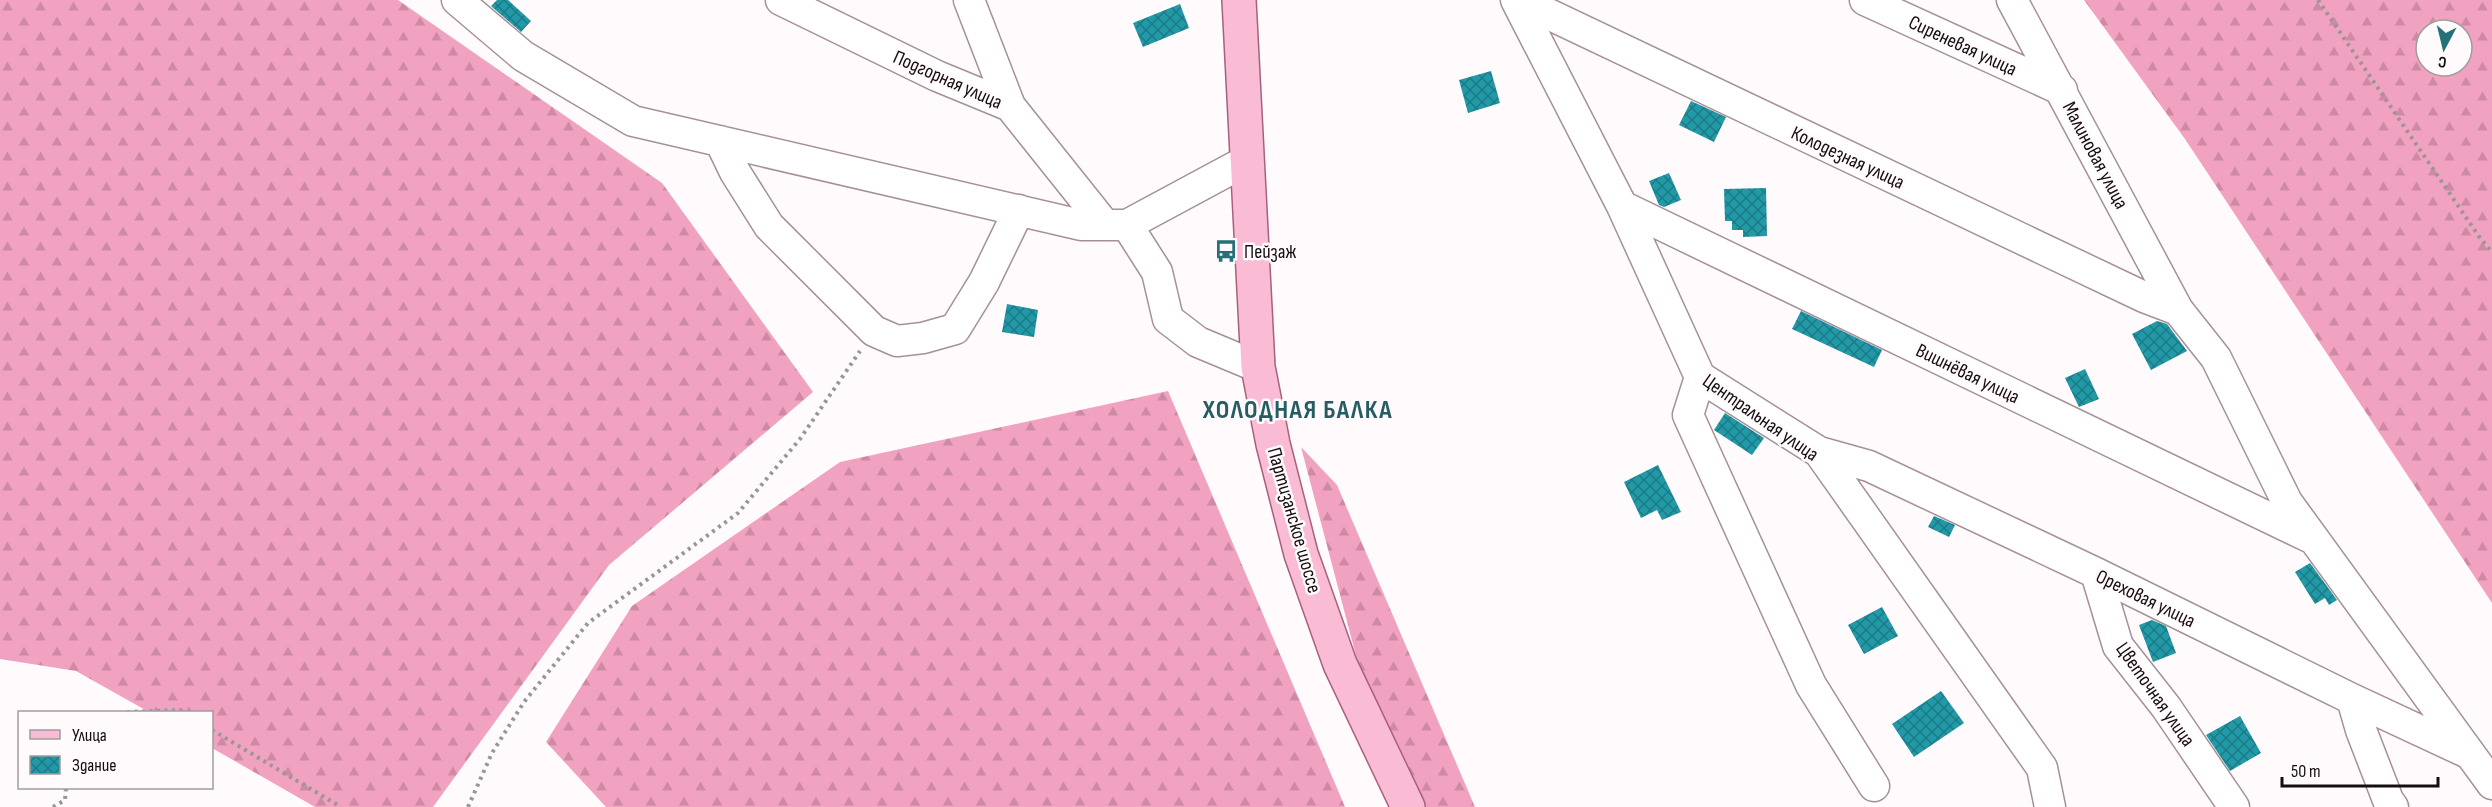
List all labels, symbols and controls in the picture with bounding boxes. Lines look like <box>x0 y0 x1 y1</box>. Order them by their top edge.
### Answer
street label: Сиреневая улица <box>1905 10 2021 81</box>
north arrow <box>2414 18 2474 78</box>
street label: Подгорная улица <box>889 45 1006 115</box>
text: С <box>2437 51 2448 71</box>
street label: Малиновая улица <box>2057 98 2133 213</box>
street label: Колодезная улица <box>1787 121 1908 195</box>
bus stop icon: Пейзаж <box>1213 238 1239 264</box>
place label: Пейзаж <box>1244 240 1296 264</box>
street label: Вишнёвая улица <box>1912 338 2023 409</box>
street label: Центральная улица <box>1698 369 1823 467</box>
district label: ХОЛОДНАЯ БАЛКА <box>1202 395 1393 426</box>
street label: Партизанское шоссе <box>1262 445 1326 596</box>
street label: Ореховая улица <box>2092 565 2199 633</box>
street label: Цветочная улица <box>2110 638 2200 751</box>
legend <box>18 711 213 789</box>
text: Улица <box>72 725 107 746</box>
scale bar <box>2282 750 2438 788</box>
text: Здание <box>72 755 117 776</box>
text: 50 m <box>2291 761 2321 782</box>

